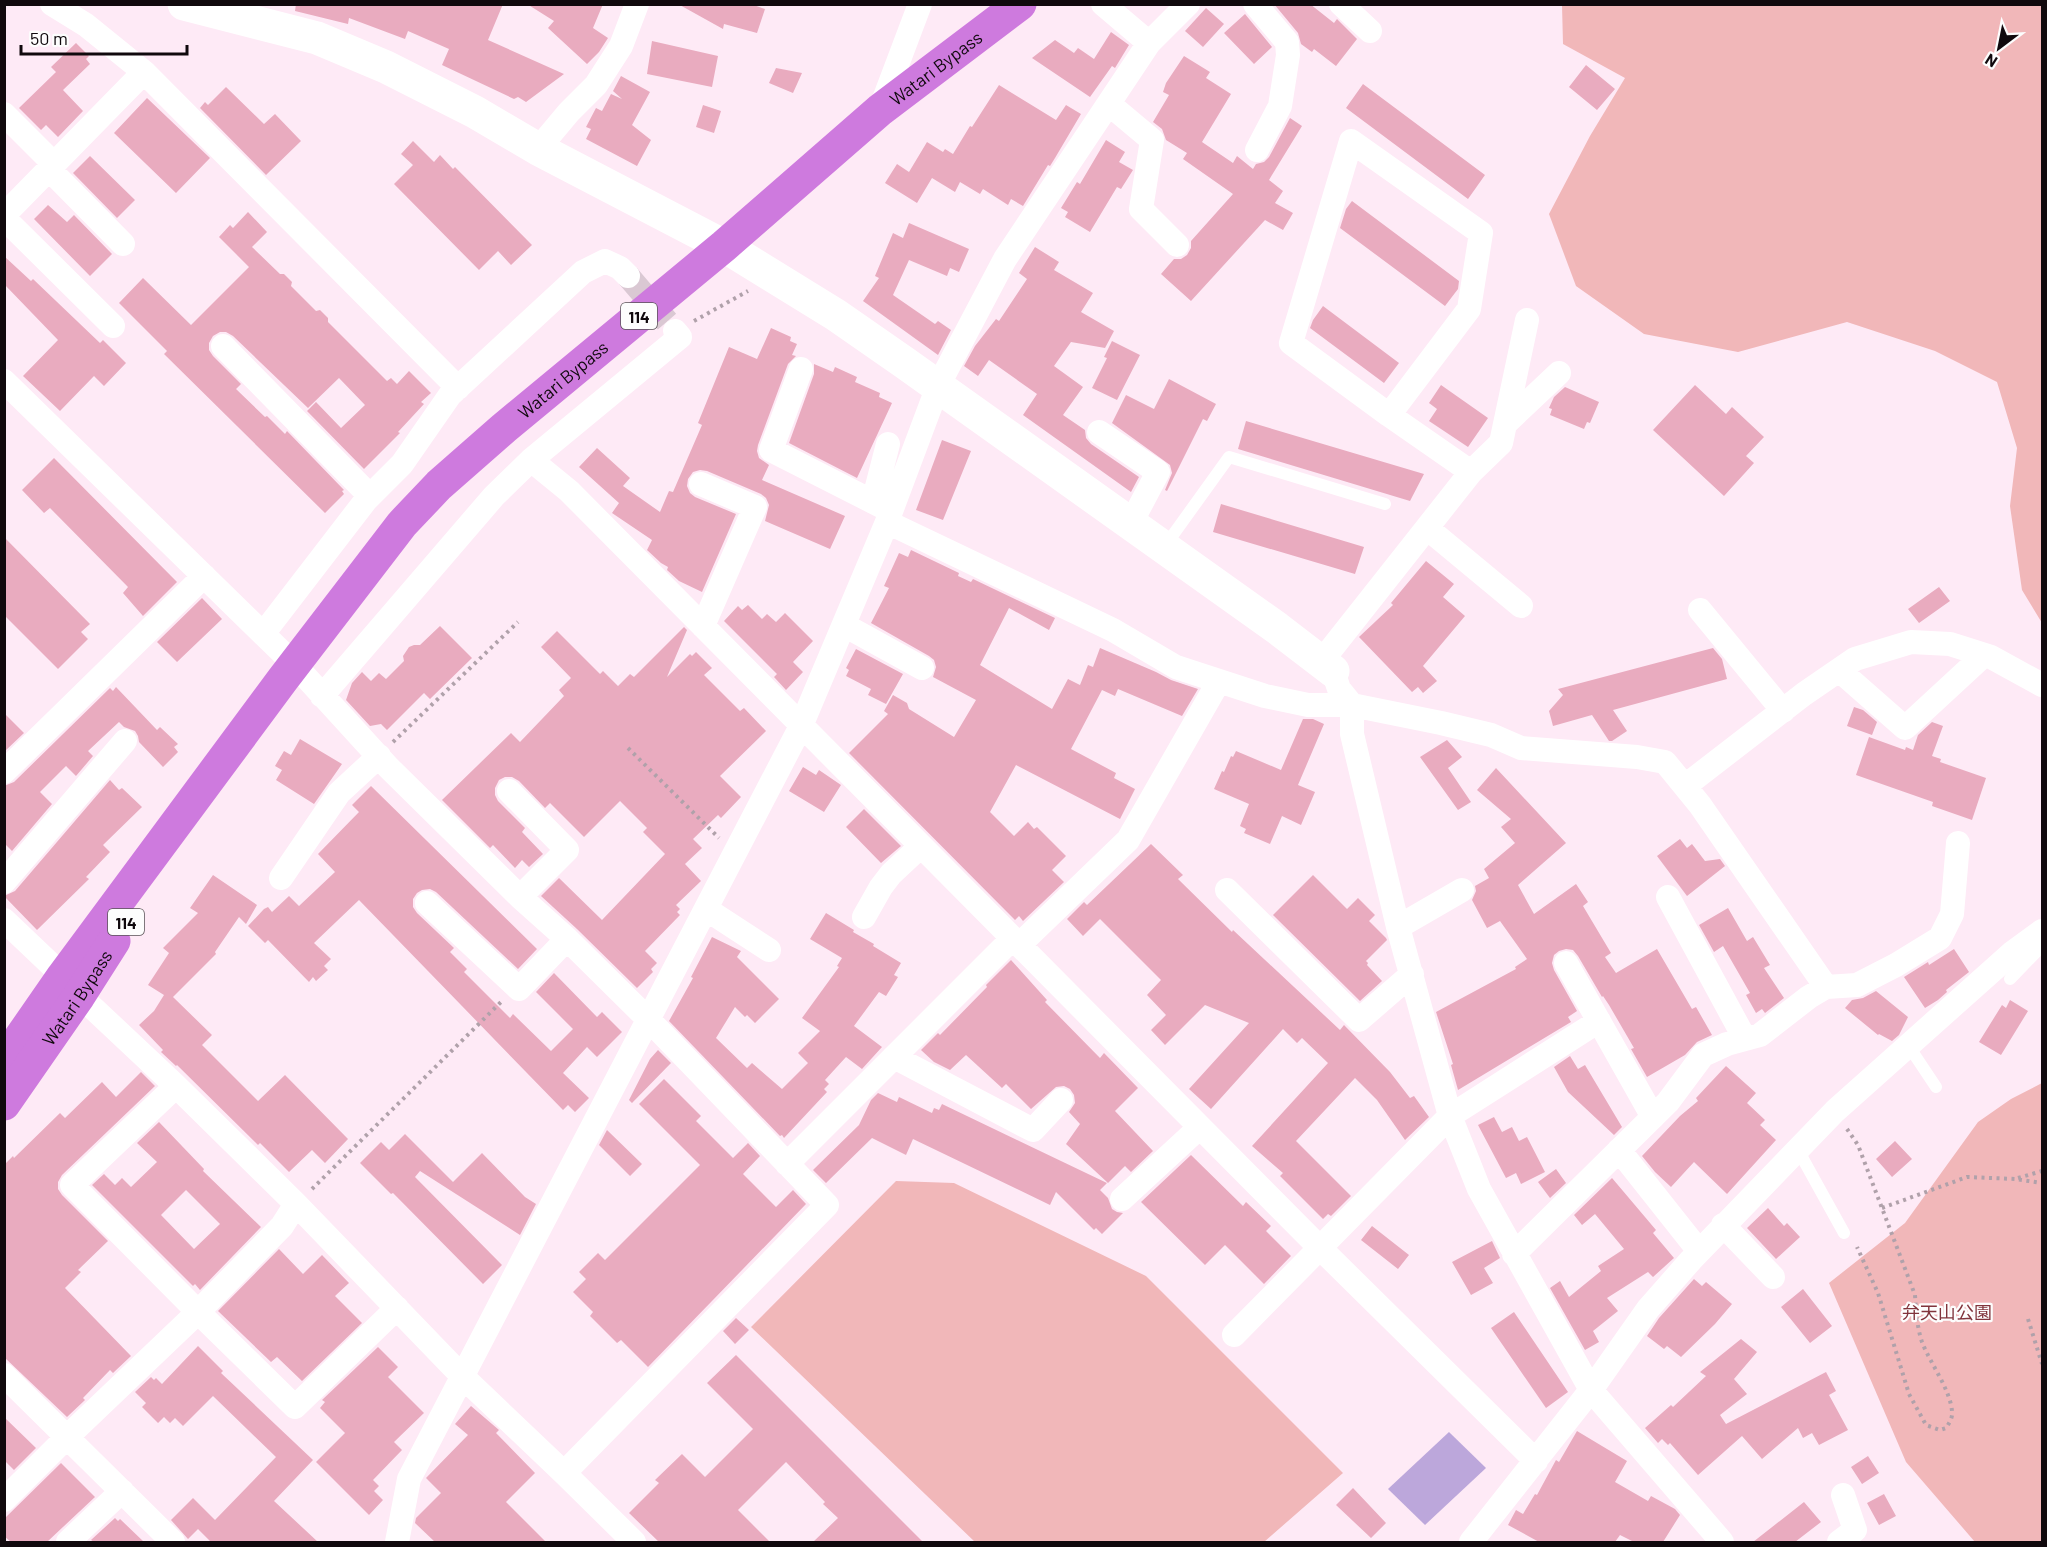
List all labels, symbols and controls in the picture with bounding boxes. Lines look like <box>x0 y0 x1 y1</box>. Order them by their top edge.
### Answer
scale bar <box>21 18 188 56</box>
north arrow <box>1969 18 2029 78</box>
street label: Watari Bypass <box>885 26 986 110</box>
text: 50 m <box>30 27 68 49</box>
text: N <box>1981 50 2000 72</box>
road number: 114 <box>621 303 657 329</box>
street label: Watari Bypass <box>513 336 612 423</box>
road number: 114 <box>108 909 144 935</box>
street label: Watari Bypass <box>37 946 117 1050</box>
park label: 弁天山公園 <box>1902 1301 1992 1323</box>

